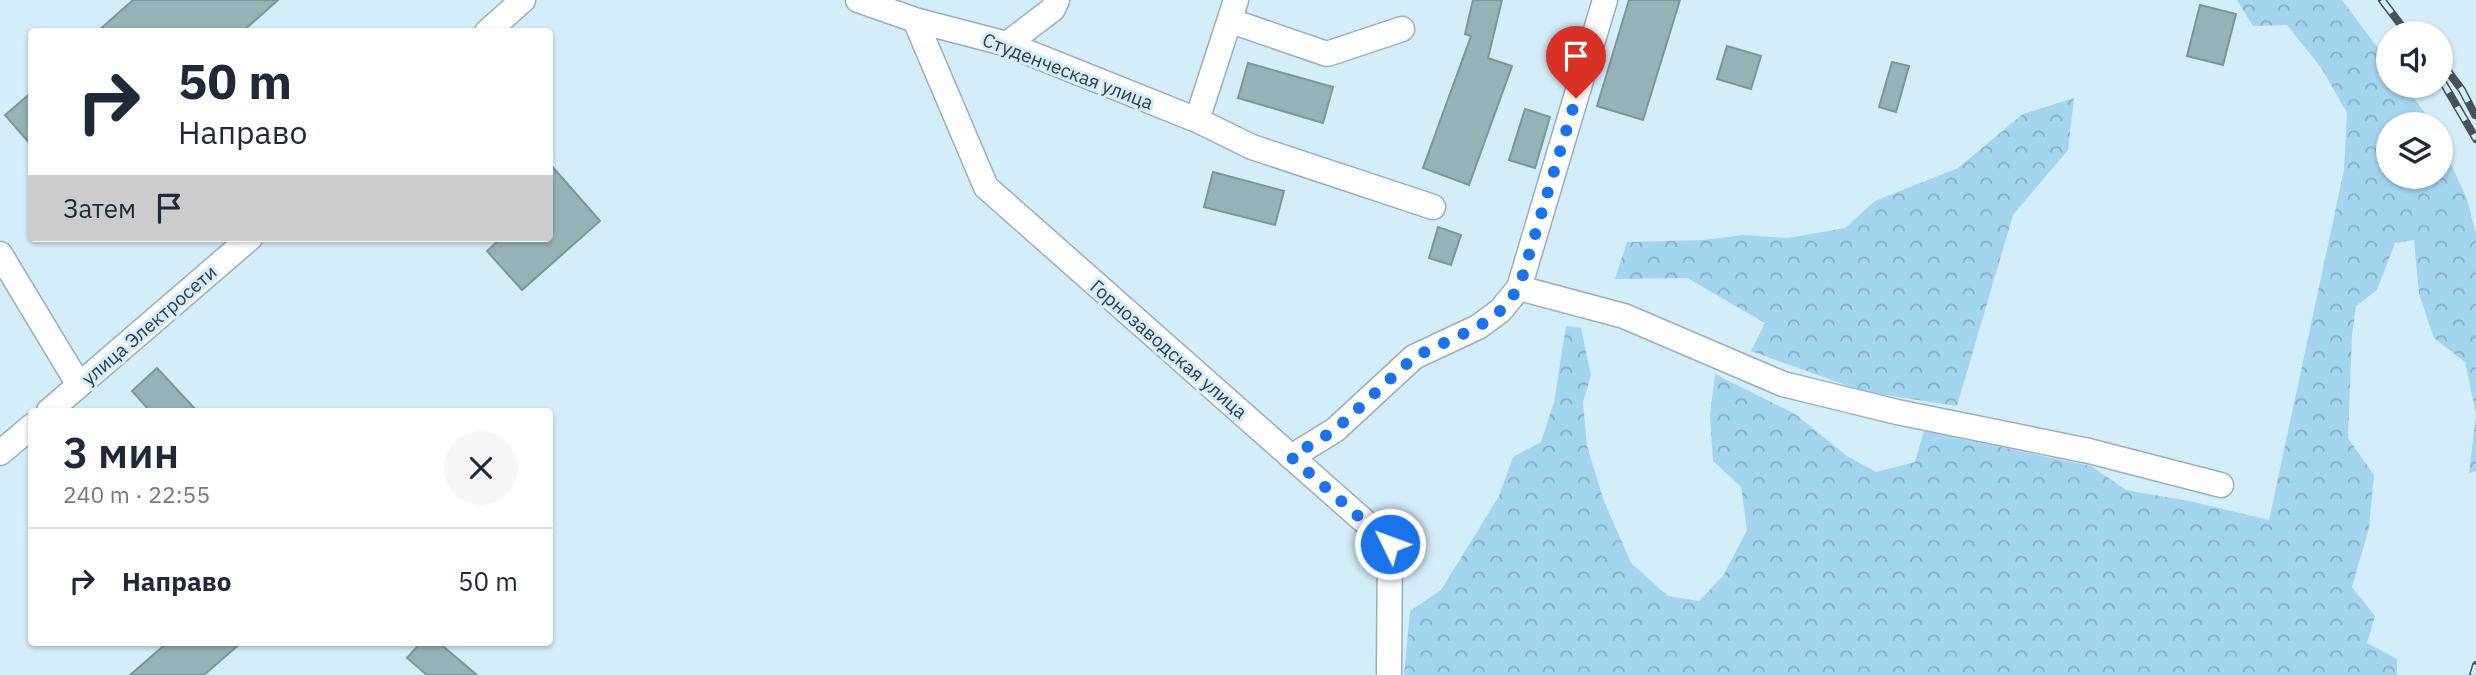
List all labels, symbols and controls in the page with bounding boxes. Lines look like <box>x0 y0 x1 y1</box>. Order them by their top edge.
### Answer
map controls <box>2376 21 2453 189</box>
button: sound <box>2376 21 2453 98</box>
pin <box>1546 26 1606 98</box>
street label: Студенческая улица <box>979 27 1157 115</box>
icon: arrive <box>1557 37 1595 75</box>
text: 50 m <box>178 49 292 112</box>
icon: right <box>63 56 154 147</box>
text: Направо <box>178 111 307 153</box>
button: layers <box>2376 112 2453 189</box>
icon: arrive <box>150 189 188 227</box>
text: Затем <box>63 191 136 225</box>
street label: улица Электросети <box>77 260 221 390</box>
street label: Горнозаводская улица <box>1086 274 1252 424</box>
text: 3 мин <box>63 425 179 480</box>
button: close <box>444 431 518 505</box>
text: 240 m · 22:55 <box>63 479 210 509</box>
position arrow <box>1353 507 1427 581</box>
icon: right <box>63 562 101 600</box>
text: Направо <box>122 564 231 598</box>
text: 50 m <box>458 564 518 598</box>

